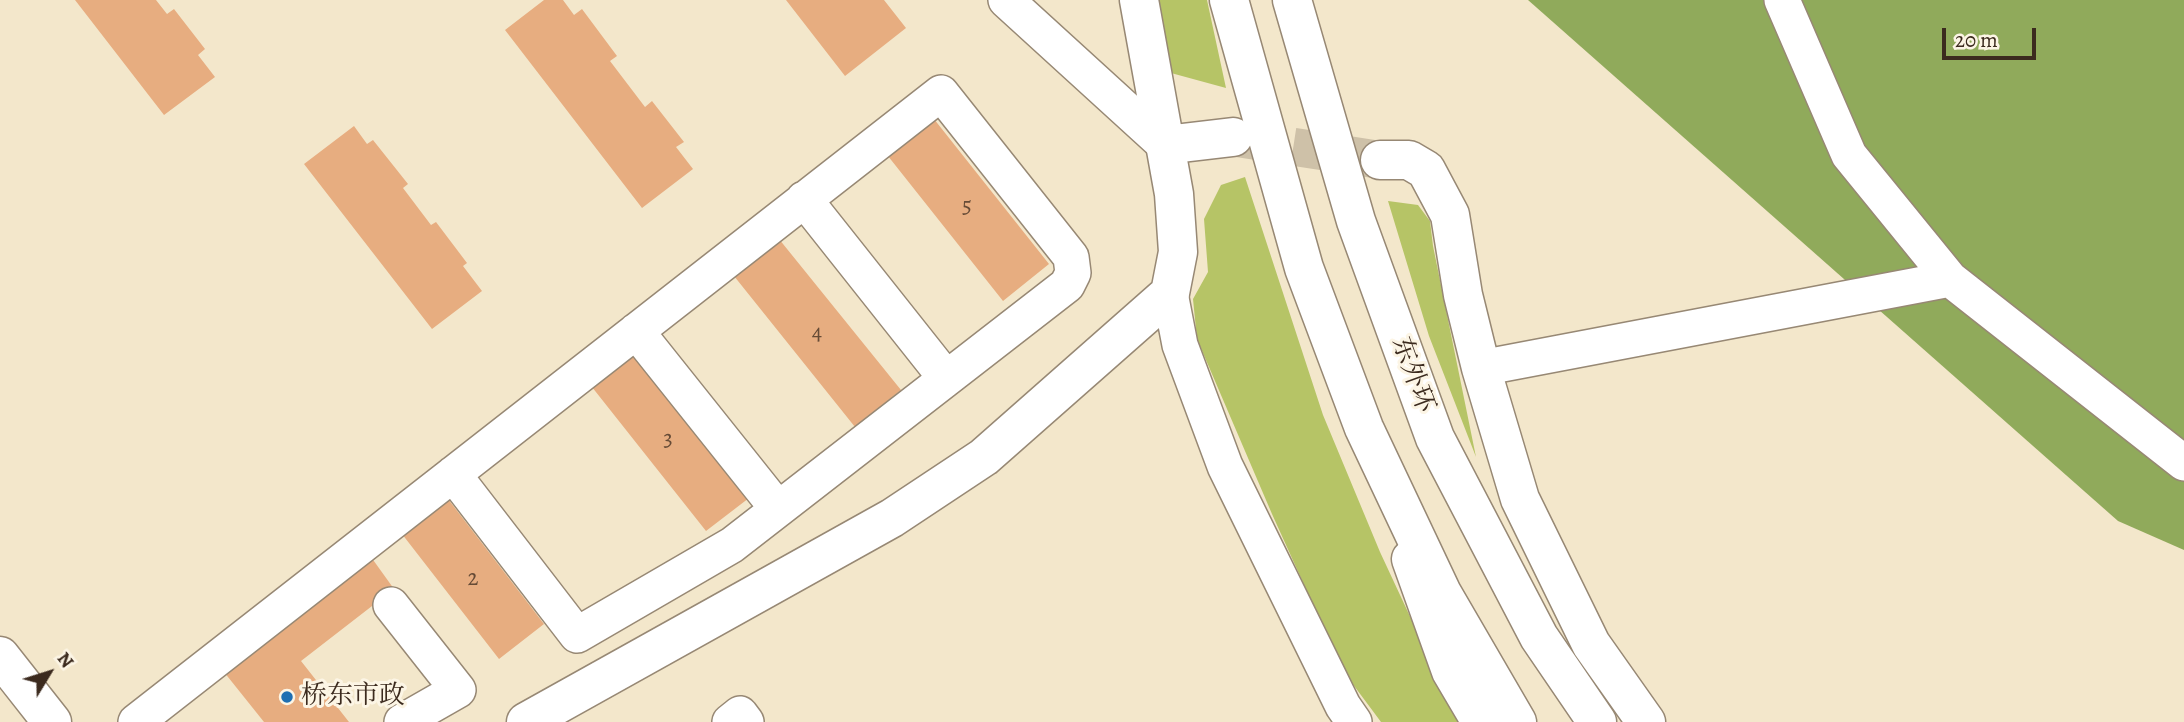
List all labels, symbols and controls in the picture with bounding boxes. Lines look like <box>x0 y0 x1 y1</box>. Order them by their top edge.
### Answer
scale bar <box>1946 14 2040 58</box>
text: 20 m <box>1955 26 1998 54</box>
house number: 5 <box>962 193 972 221</box>
house number: 4 <box>812 319 822 347</box>
street label: 东外环 <box>1384 333 1440 417</box>
house number: 3 <box>663 426 673 454</box>
house number: 2 <box>468 565 478 593</box>
north arrow <box>14 638 84 708</box>
text: N <box>51 647 80 674</box>
place label: 桥东市政 <box>301 681 405 713</box>
marker: 桥东市政 <box>279 689 295 705</box>

